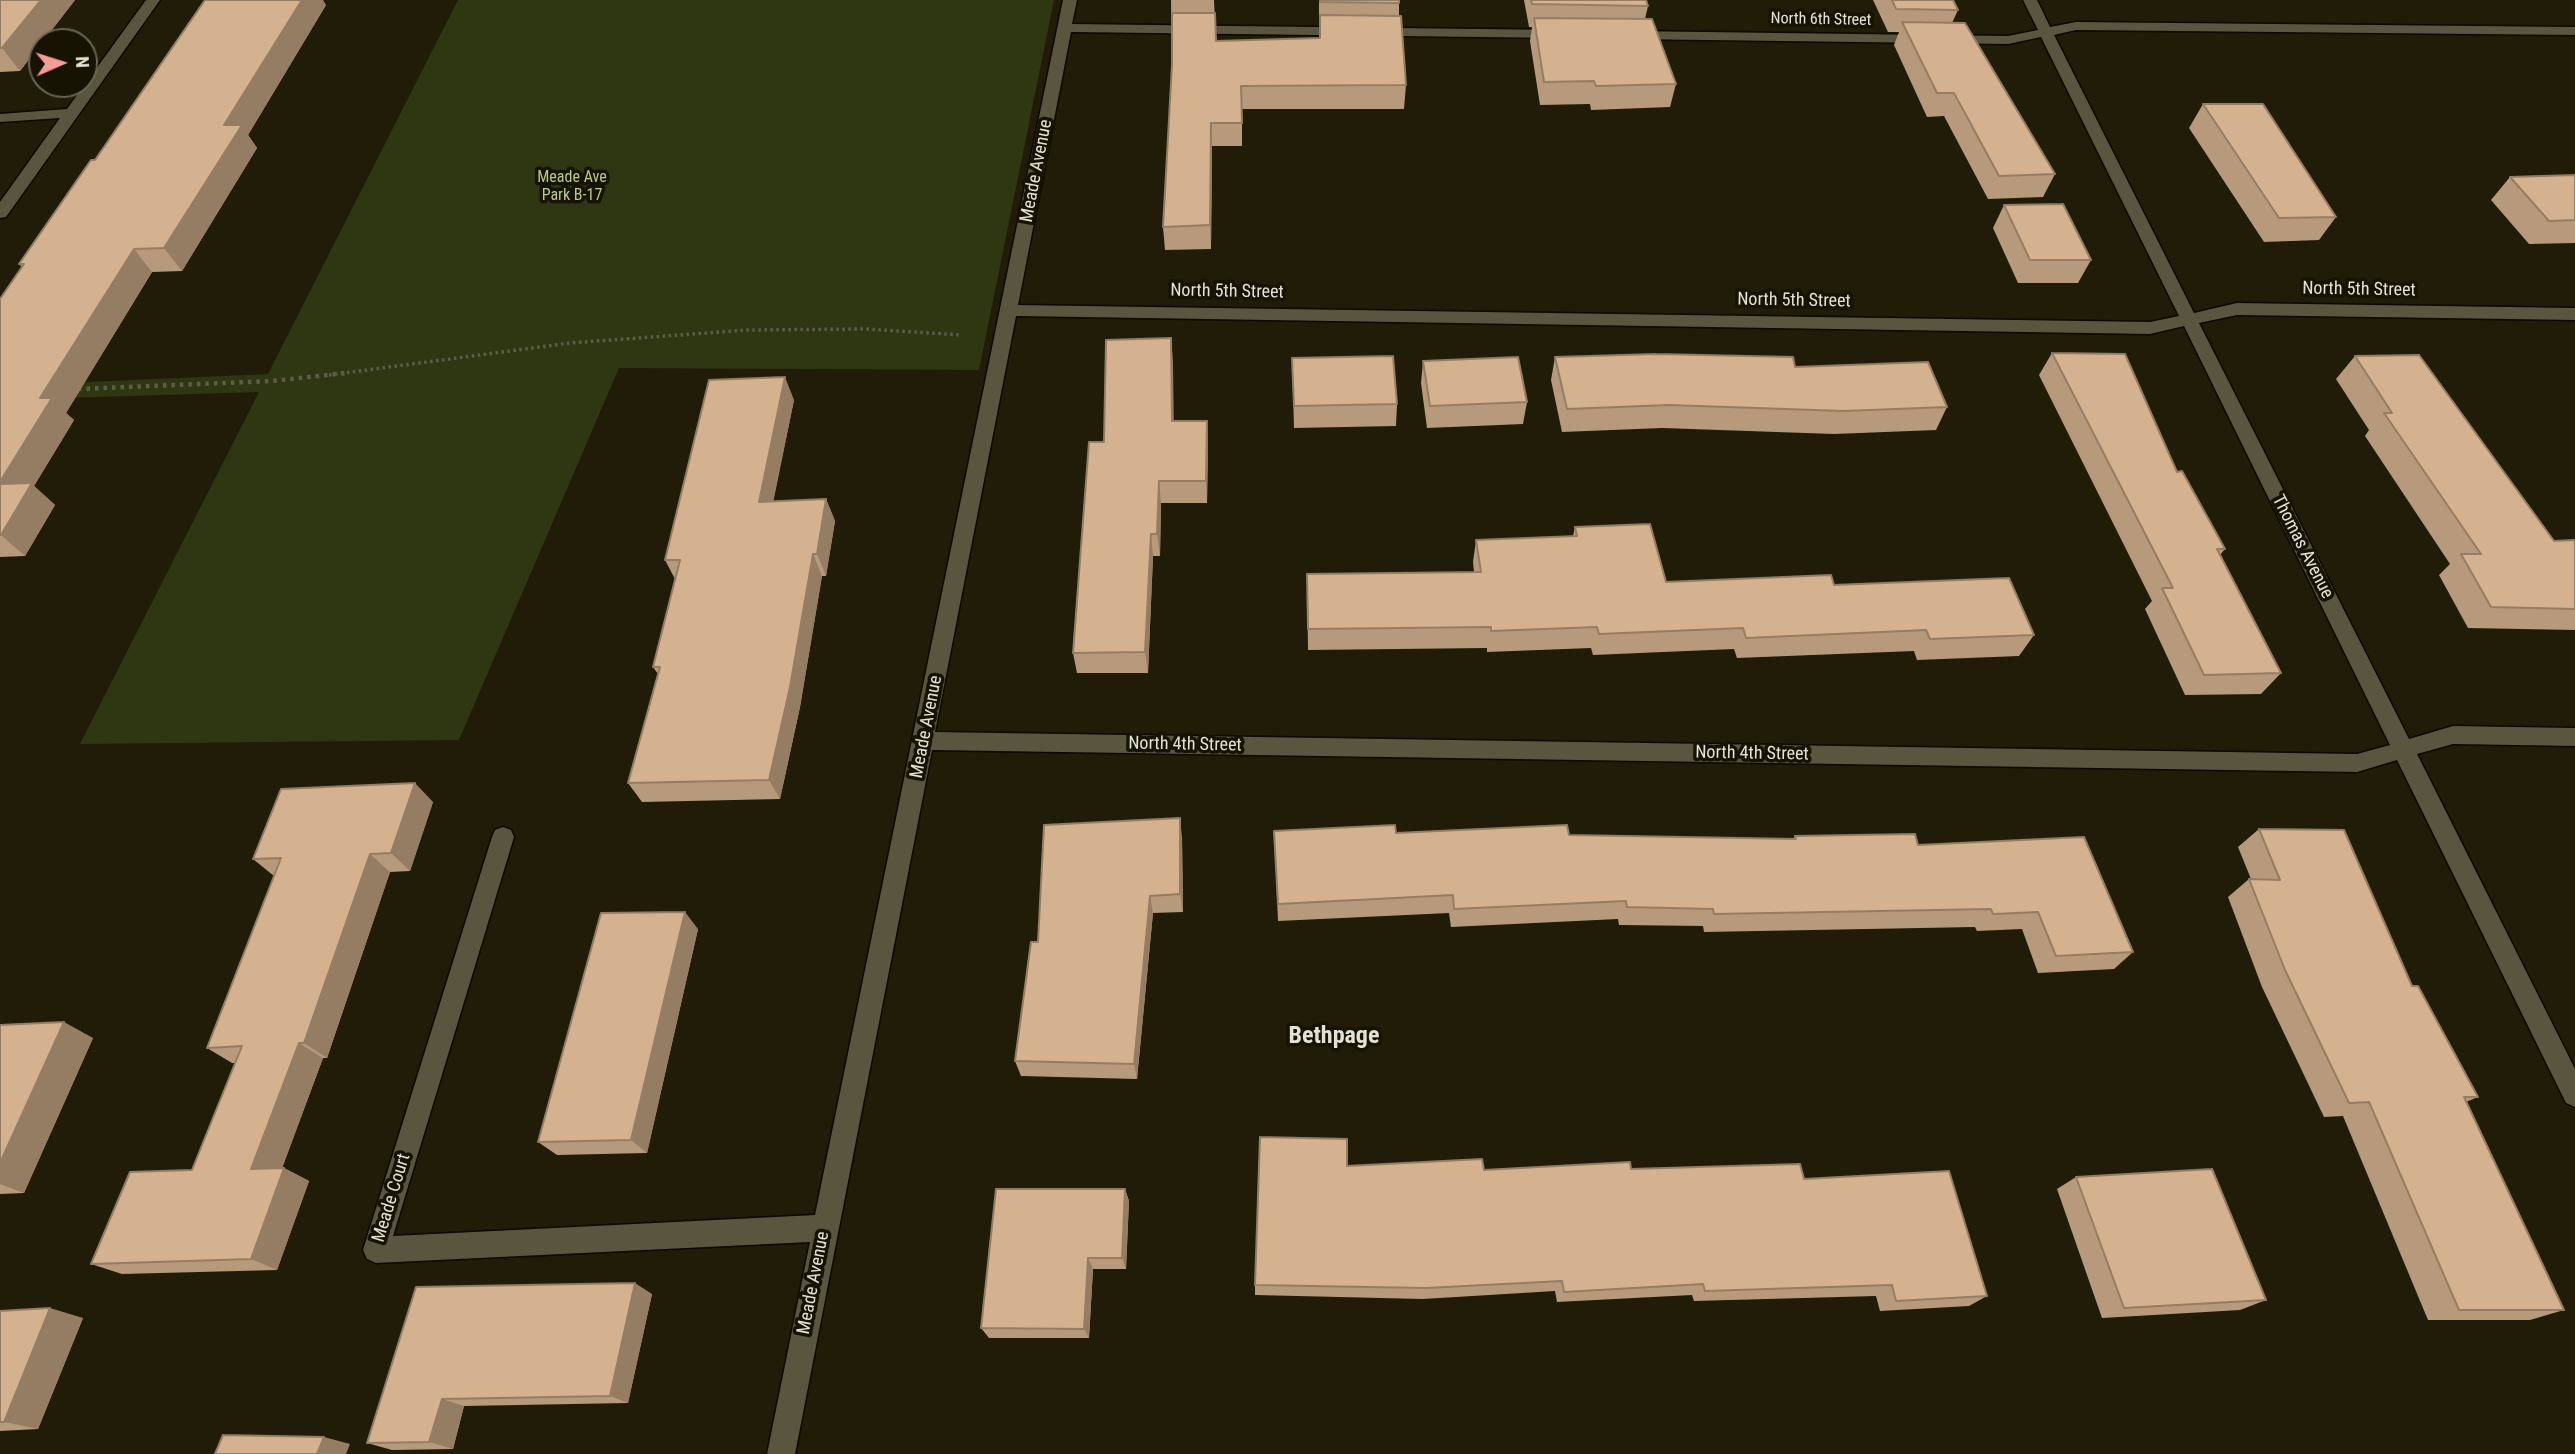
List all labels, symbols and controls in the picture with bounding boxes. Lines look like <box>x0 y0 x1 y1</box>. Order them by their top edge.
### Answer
street label: North 6th Street <box>1770 10 1872 30</box>
north arrow <box>28 28 98 98</box>
text: N <box>71 56 94 68</box>
street label: Meade Avenue <box>1016 118 1058 224</box>
park label: Meade Ave Park B-17 <box>537 168 607 206</box>
street label: North 5th Street <box>2302 278 2416 302</box>
street label: North 5th Street <box>1170 280 1284 304</box>
street label: North 5th Street <box>1737 289 1851 313</box>
street label: Thomas Avenue <box>2267 492 2337 602</box>
street label: Meade Avenue <box>906 674 948 780</box>
street label: North 4th Street <box>1128 733 1242 757</box>
street label: North 4th Street <box>1695 742 1809 766</box>
district label: Bethpage <box>1289 1023 1379 1051</box>
street label: Meade Court <box>368 1151 416 1245</box>
street label: Meade Avenue <box>793 1230 835 1336</box>

